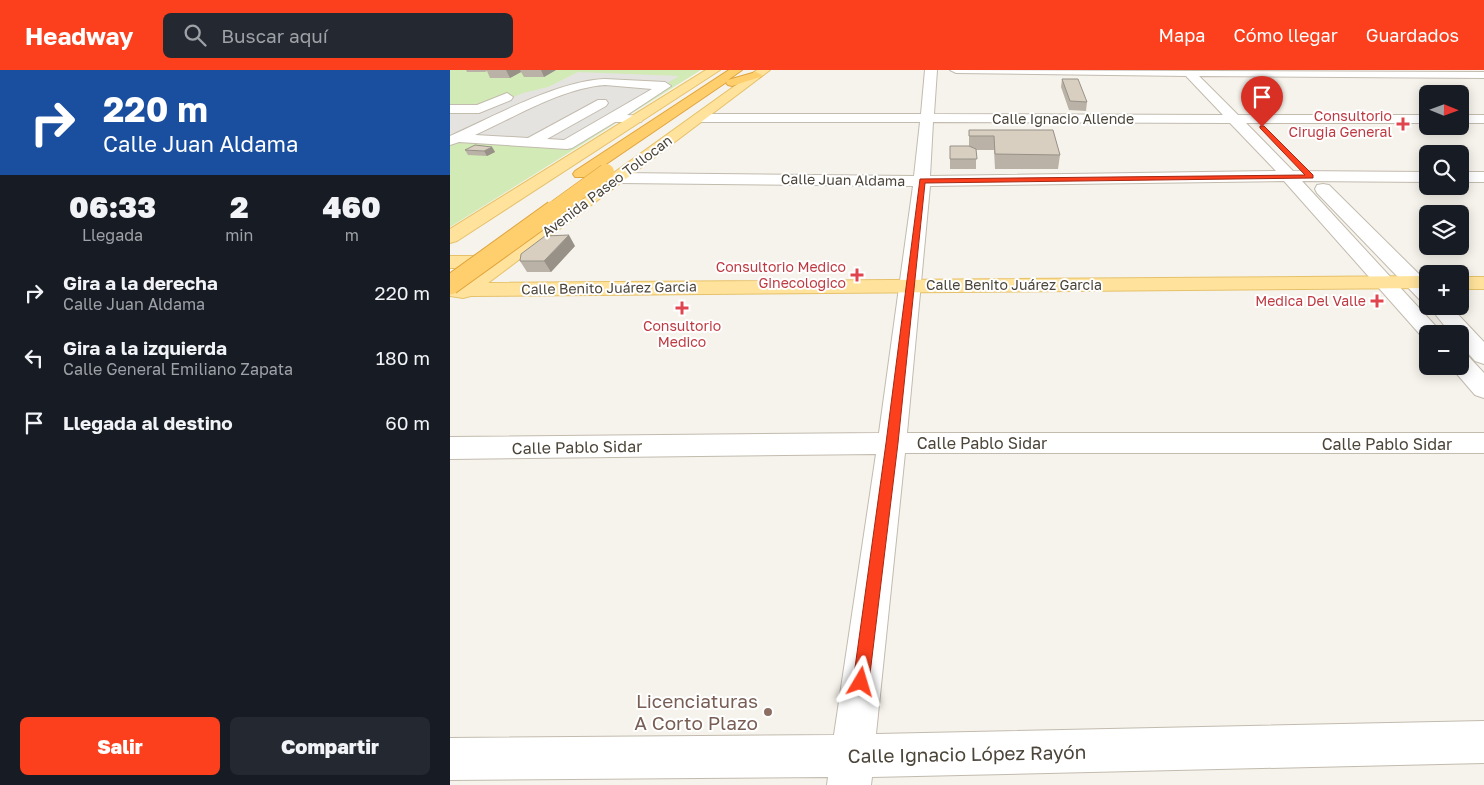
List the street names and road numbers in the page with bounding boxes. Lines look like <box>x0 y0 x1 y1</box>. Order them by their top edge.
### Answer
street label: Calle Ignacio Allende <box>992 110 1134 127</box>
street label: Avenida Paseo Tollocan <box>538 131 675 240</box>
street label: Calle Juan Aldama <box>781 170 905 189</box>
street label: Calle Benito Juárez Garcia <box>926 276 1102 293</box>
street label: Calle Benito Juárez Garcia <box>521 277 697 298</box>
street label: Calle Pablo Sidar <box>917 433 1047 453</box>
street label: Calle Pablo Sidar <box>1322 434 1452 454</box>
street label: Calle Pablo Sidar <box>511 436 643 458</box>
street label: Calle Ignacio López Rayón <box>847 740 1087 767</box>

